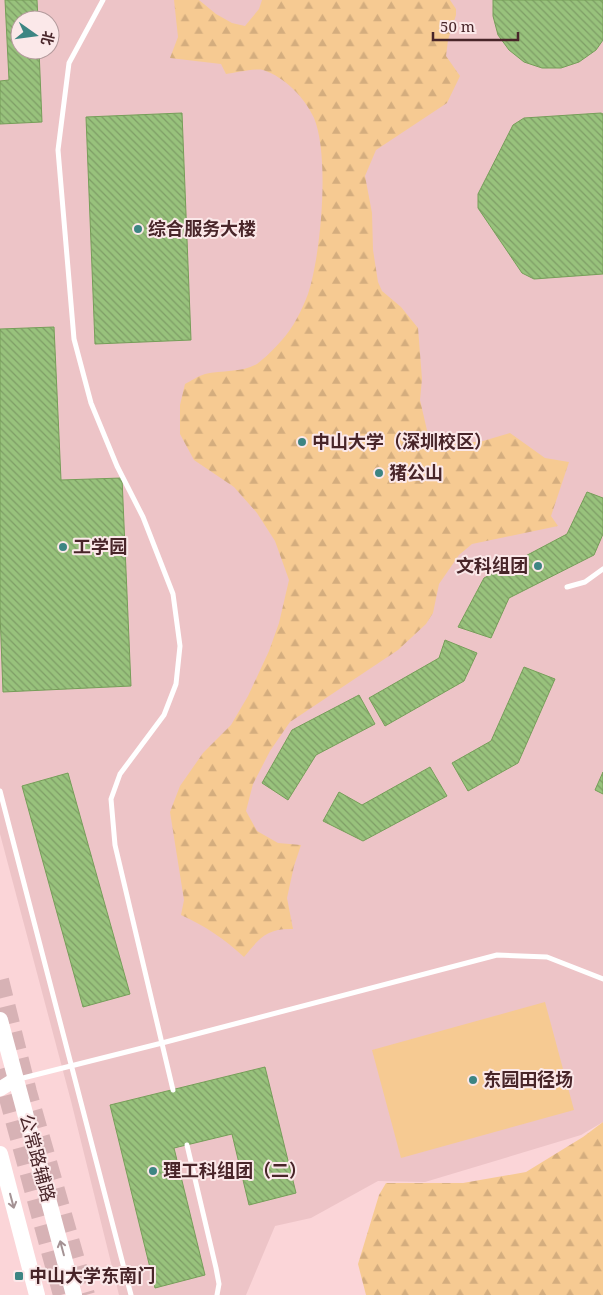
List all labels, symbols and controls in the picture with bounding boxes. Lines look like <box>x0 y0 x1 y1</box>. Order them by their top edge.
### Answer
north arrow <box>10 10 60 60</box>
scale bar <box>433 10 518 42</box>
text: 50 m <box>440 16 475 36</box>
text: 北 <box>37 29 59 47</box>
place label: 综合服务大楼 <box>148 216 256 240</box>
marker: 综合服务大楼 <box>132 223 144 235</box>
place label: 中山大学（深圳校区） <box>312 429 492 453</box>
marker: 中山大学（深圳校区） <box>296 436 308 448</box>
place label: 猪公山 <box>389 460 443 484</box>
marker: 猪公山 <box>373 467 385 479</box>
place label: 工学园 <box>73 534 127 558</box>
marker: 工学园 <box>57 541 69 553</box>
place label: 文科组团 <box>456 553 528 577</box>
marker: 文科组团 <box>532 560 544 572</box>
place label: 东园田径场 <box>483 1067 573 1091</box>
marker: 东园田径场 <box>467 1074 479 1086</box>
street label: 公常路辅路 <box>15 1111 61 1204</box>
place label: 理工科组团（二） <box>163 1158 307 1182</box>
marker: 理工科组团（二） <box>147 1165 159 1177</box>
one-way arrow <box>8 1192 17 1208</box>
one-way arrow <box>56 1240 66 1256</box>
place label: 中山大学东南门 <box>29 1263 155 1287</box>
marker: 中山大学东南门 <box>13 1270 25 1282</box>

